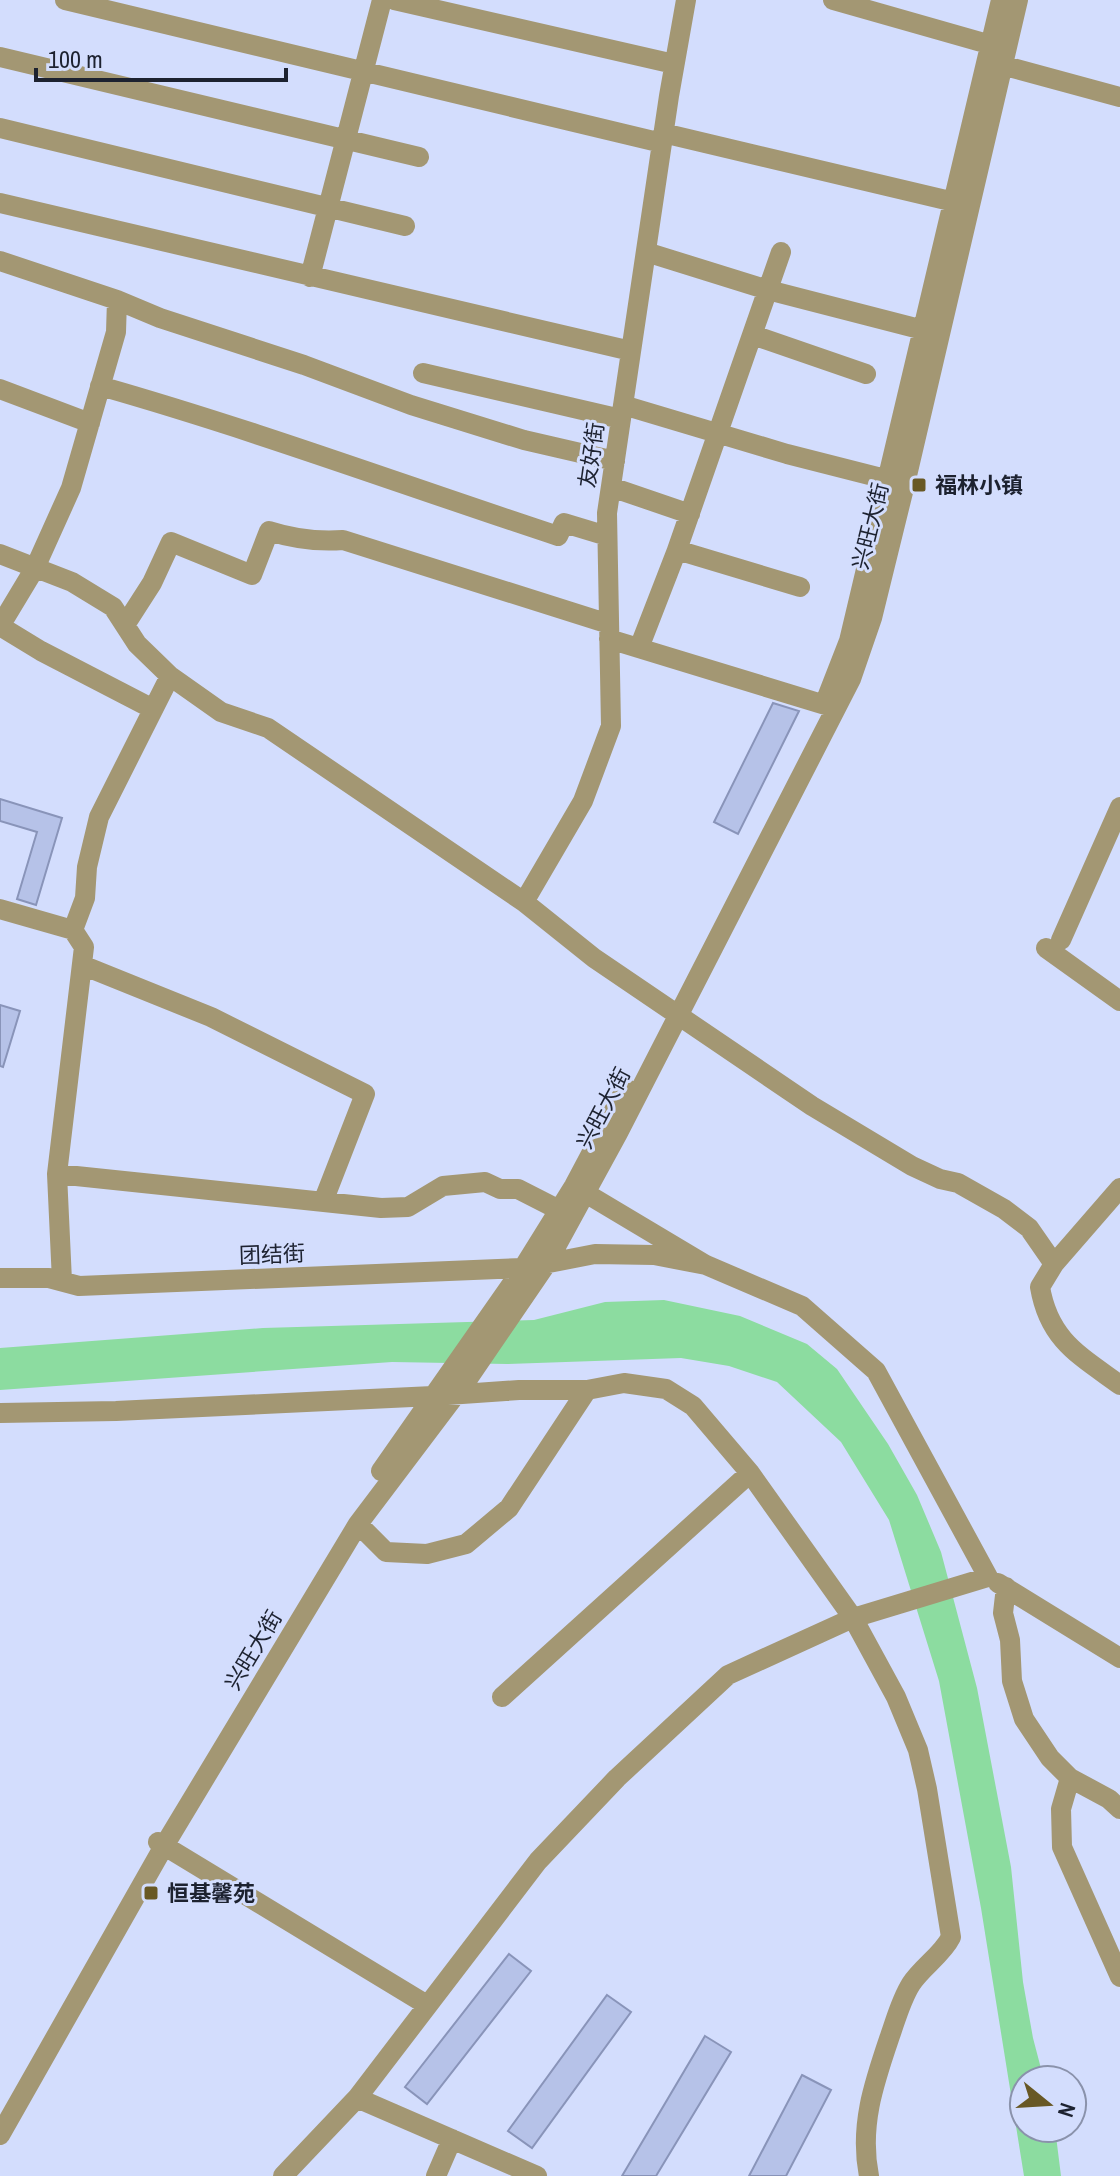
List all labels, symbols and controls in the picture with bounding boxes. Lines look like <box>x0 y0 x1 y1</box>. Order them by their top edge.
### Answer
scale bar <box>36 32 286 82</box>
text: 100 m <box>48 43 103 75</box>
street label: 友好街 <box>572 420 610 490</box>
place label: 福林小镇 <box>935 470 1023 500</box>
marker: 福林小镇 <box>910 476 928 494</box>
street label: 兴旺大街 <box>845 480 895 572</box>
street label: 兴旺大街 <box>569 1062 637 1154</box>
street label: 团结街 <box>238 1238 306 1270</box>
street label: 兴旺大街 <box>217 1605 289 1695</box>
place label: 恒基馨苑 <box>167 1878 255 1908</box>
marker: 恒基馨苑 <box>142 1884 160 1902</box>
north arrow <box>1008 2064 1088 2144</box>
text: N <box>1051 2099 1083 2121</box>

